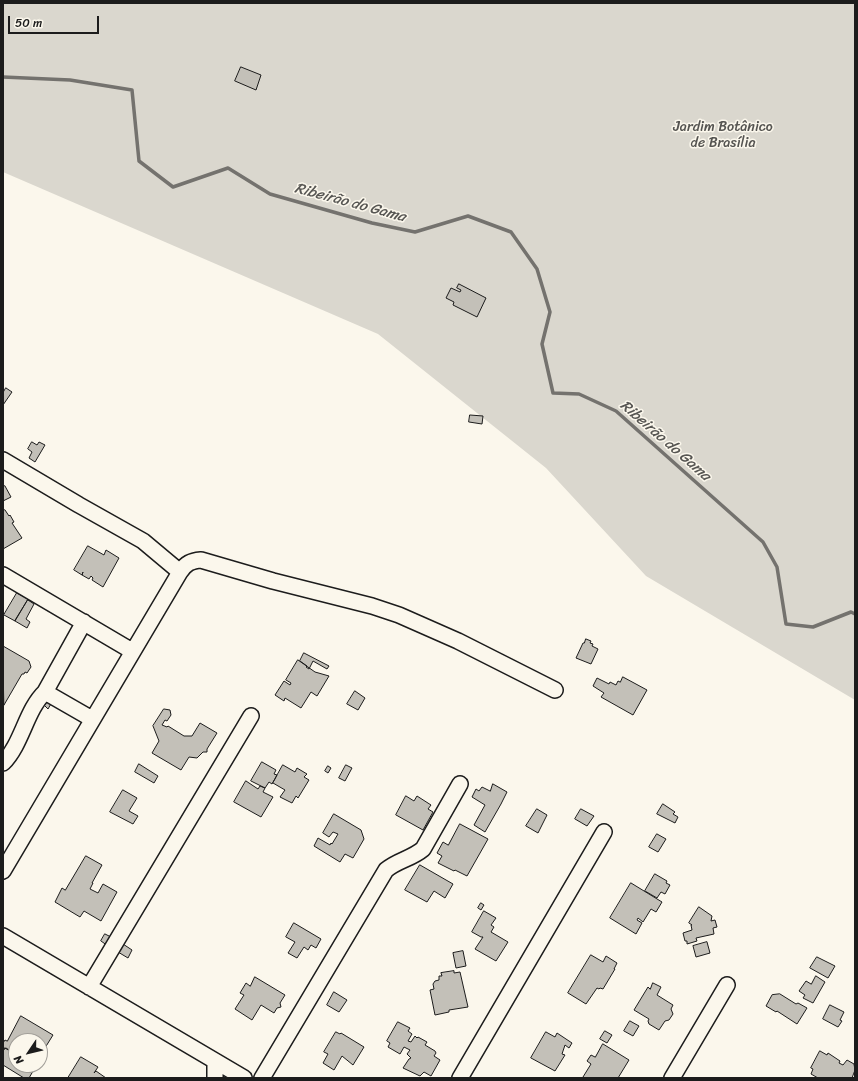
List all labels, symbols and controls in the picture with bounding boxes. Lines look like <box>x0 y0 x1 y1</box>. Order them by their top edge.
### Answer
scale bar <box>10 8 101 34</box>
text: 50 m <box>15 12 42 34</box>
park label: Jardim Botânico de Brasília <box>673 119 773 152</box>
water label: Ribeirão do Gama <box>293 180 407 226</box>
water label: Ribeirão do Gama <box>616 397 714 485</box>
north arrow <box>8 1033 48 1073</box>
text: N <box>9 1051 29 1068</box>

